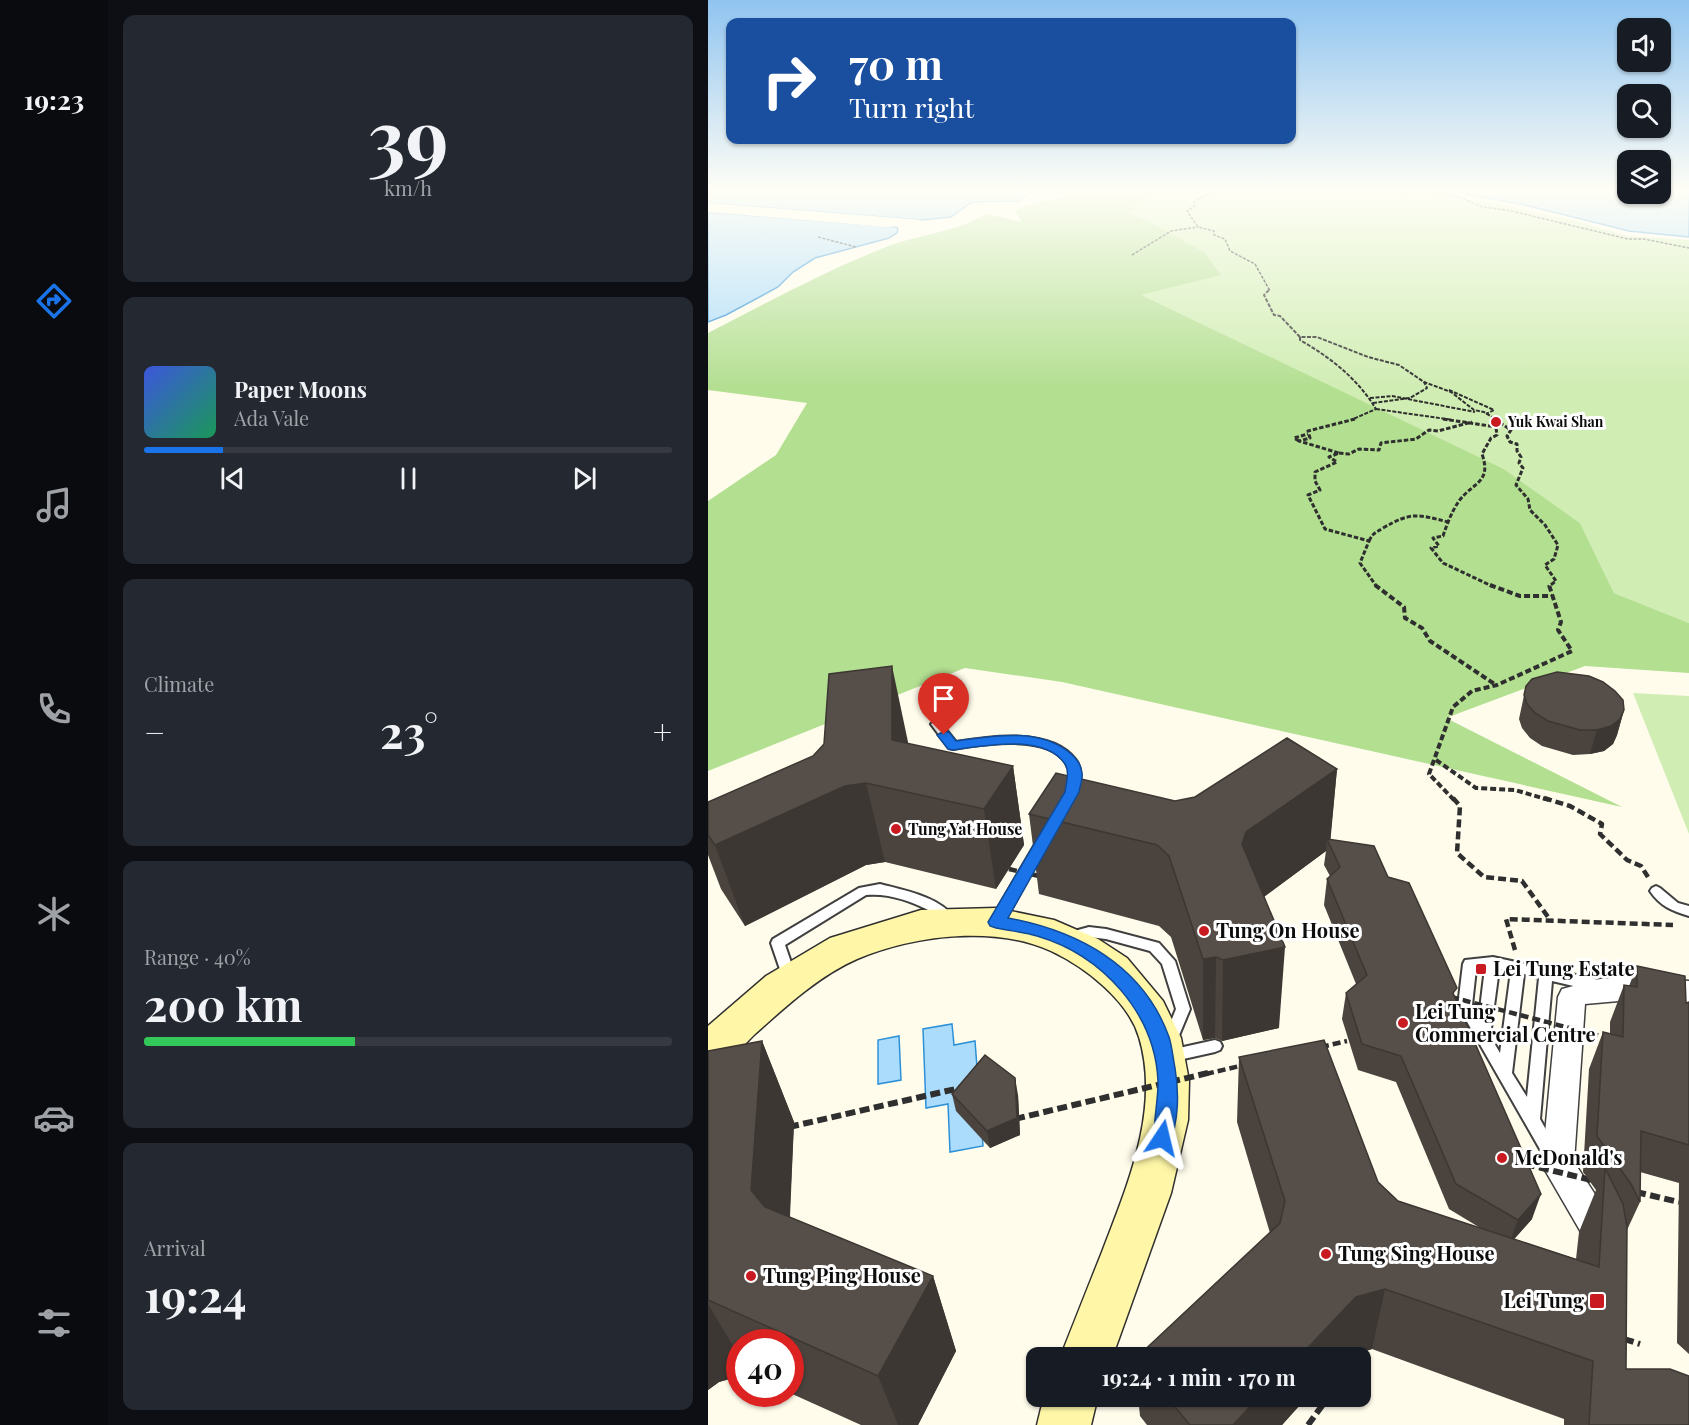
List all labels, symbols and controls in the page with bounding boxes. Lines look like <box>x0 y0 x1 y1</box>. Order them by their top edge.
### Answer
map controls <box>1617 18 1671 204</box>
button: sound <box>1617 18 1671 72</box>
text: 70 m <box>849 35 943 91</box>
icon: right <box>750 42 828 120</box>
text: 19:23 <box>24 81 84 117</box>
text: 39 <box>367 83 449 187</box>
button: search <box>1617 84 1671 138</box>
text: Turn right <box>849 89 974 125</box>
button: layers <box>1617 150 1671 204</box>
text: km/h <box>384 174 432 201</box>
icon: directions <box>33 280 75 322</box>
text: Paper Moons <box>234 374 367 404</box>
text: Ada Vale <box>234 404 309 431</box>
place label: Yuk Kwai Shan <box>1507 412 1604 431</box>
marker: Yuk Kwai Shan <box>1489 415 1503 429</box>
icon: previous <box>216 462 249 495</box>
icon: pause <box>392 462 425 495</box>
icon: next <box>568 462 601 495</box>
icon: music <box>33 484 75 526</box>
text: Climate <box>144 670 214 697</box>
pin <box>918 673 969 735</box>
icon: arrive <box>927 682 960 715</box>
icon: phone <box>33 688 75 730</box>
text: 23° <box>380 700 438 760</box>
text: − <box>144 709 165 753</box>
text: + <box>653 709 672 753</box>
place label: Tung Yat House <box>908 818 1022 839</box>
marker: Tung Yat House <box>889 822 903 836</box>
icon: climate <box>33 893 75 935</box>
place label: Tung On House <box>1216 916 1360 943</box>
marker: Tung On House <box>1197 924 1211 938</box>
text: Range · 40% <box>144 943 251 970</box>
place label: Lei Tung Estate <box>1493 954 1635 981</box>
marker: Lei Tung Estate <box>1474 962 1488 976</box>
text: 200 km <box>144 973 303 1033</box>
place label: Lei Tung Commercial Centre <box>1415 997 1596 1047</box>
marker: Lei Tung Commercial Centre <box>1396 1016 1410 1030</box>
icon: car <box>33 1097 75 1139</box>
position arrow <box>1130 1106 1194 1170</box>
place label: McDonald's <box>1514 1143 1623 1170</box>
marker: McDonald's <box>1495 1151 1509 1165</box>
text: Arrival <box>144 1234 206 1261</box>
place label: Tung Sing House <box>1338 1239 1495 1266</box>
marker: Tung Sing House <box>1319 1247 1333 1261</box>
place label: Tung Ping House <box>763 1261 921 1288</box>
text: 19:24 <box>144 1264 246 1324</box>
marker: Tung Ping House <box>744 1269 758 1283</box>
place label: Lei Tung <box>1503 1286 1584 1313</box>
marker: Lei Tung <box>1588 1292 1606 1310</box>
icon: filters <box>33 1302 75 1344</box>
speed limit sign: 40 <box>726 1329 804 1407</box>
text: 19:24 · 1 min · 170 m <box>1101 1362 1296 1392</box>

